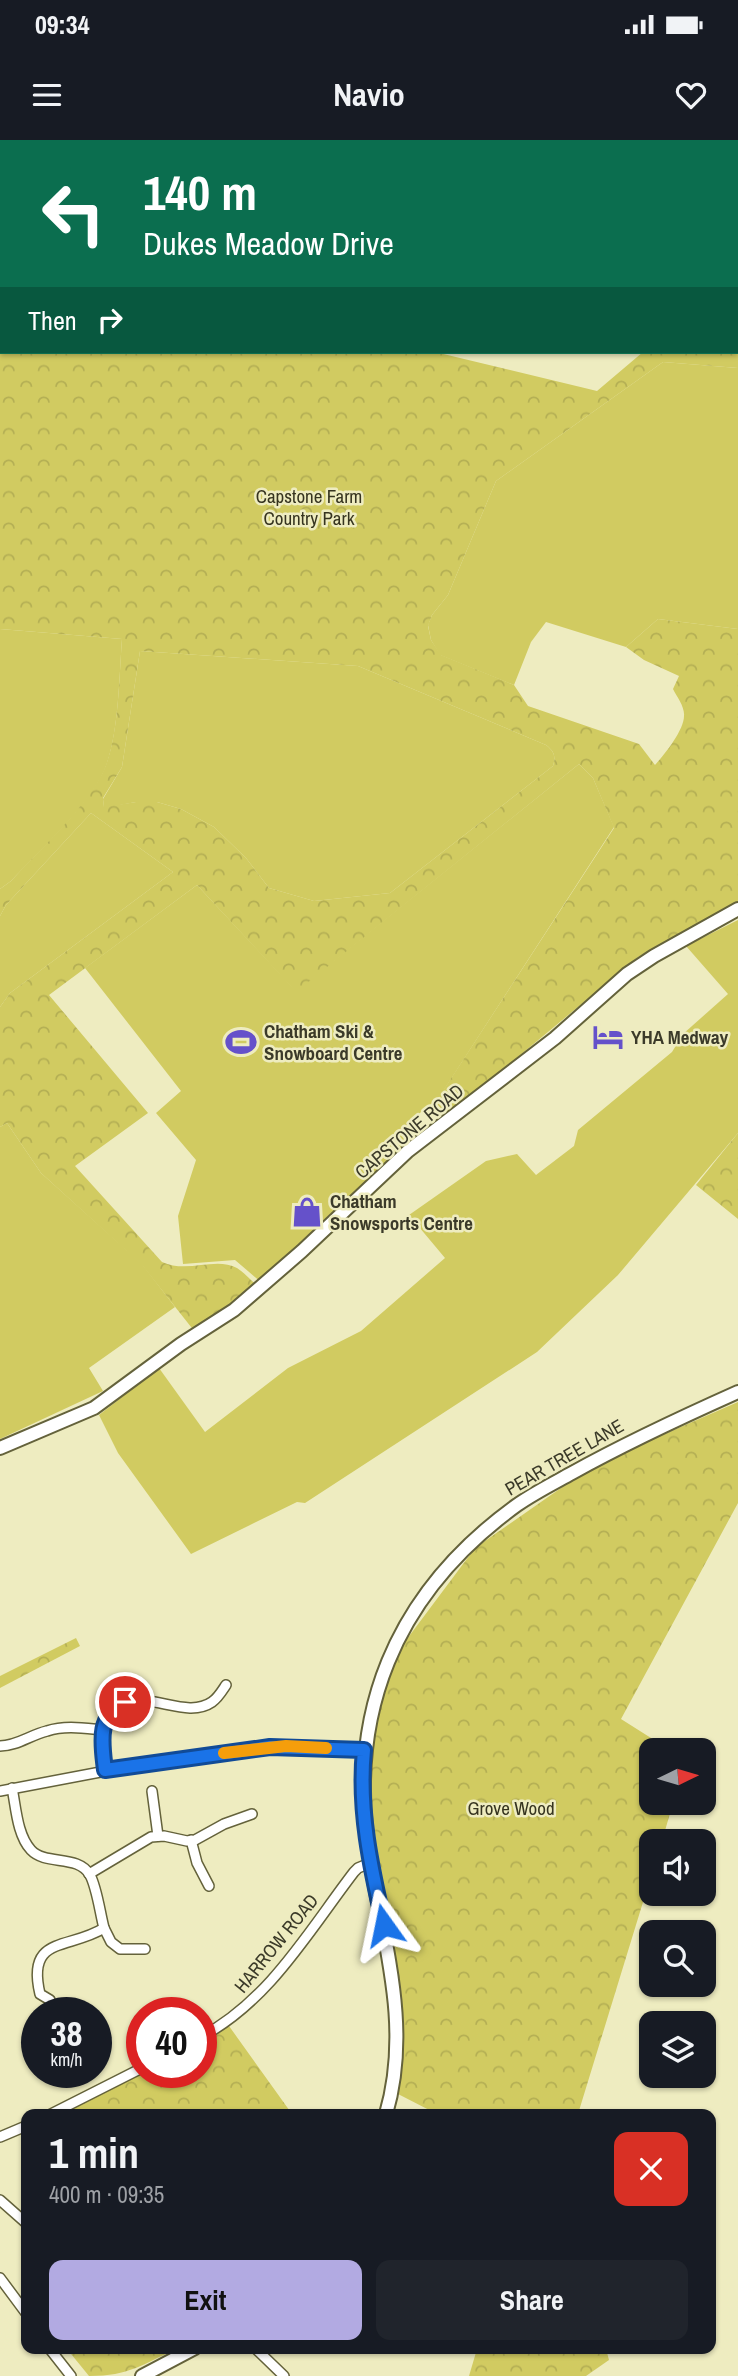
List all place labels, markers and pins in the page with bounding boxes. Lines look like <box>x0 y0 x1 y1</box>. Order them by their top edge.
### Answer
place label: Chatham Ski & Snowboard Centre <box>264 1018 403 1066</box>
hotel icon: YHA Medway <box>591 1020 625 1054</box>
place label: YHA Medway <box>631 1024 729 1050</box>
sports icon: Chatham Ski & Snowboard Centre <box>224 1025 258 1059</box>
place label: Chatham Snowsports Centre <box>330 1188 473 1236</box>
shop icon: Chatham Snowsports Centre <box>290 1195 324 1229</box>
pin <box>95 1672 155 1732</box>

